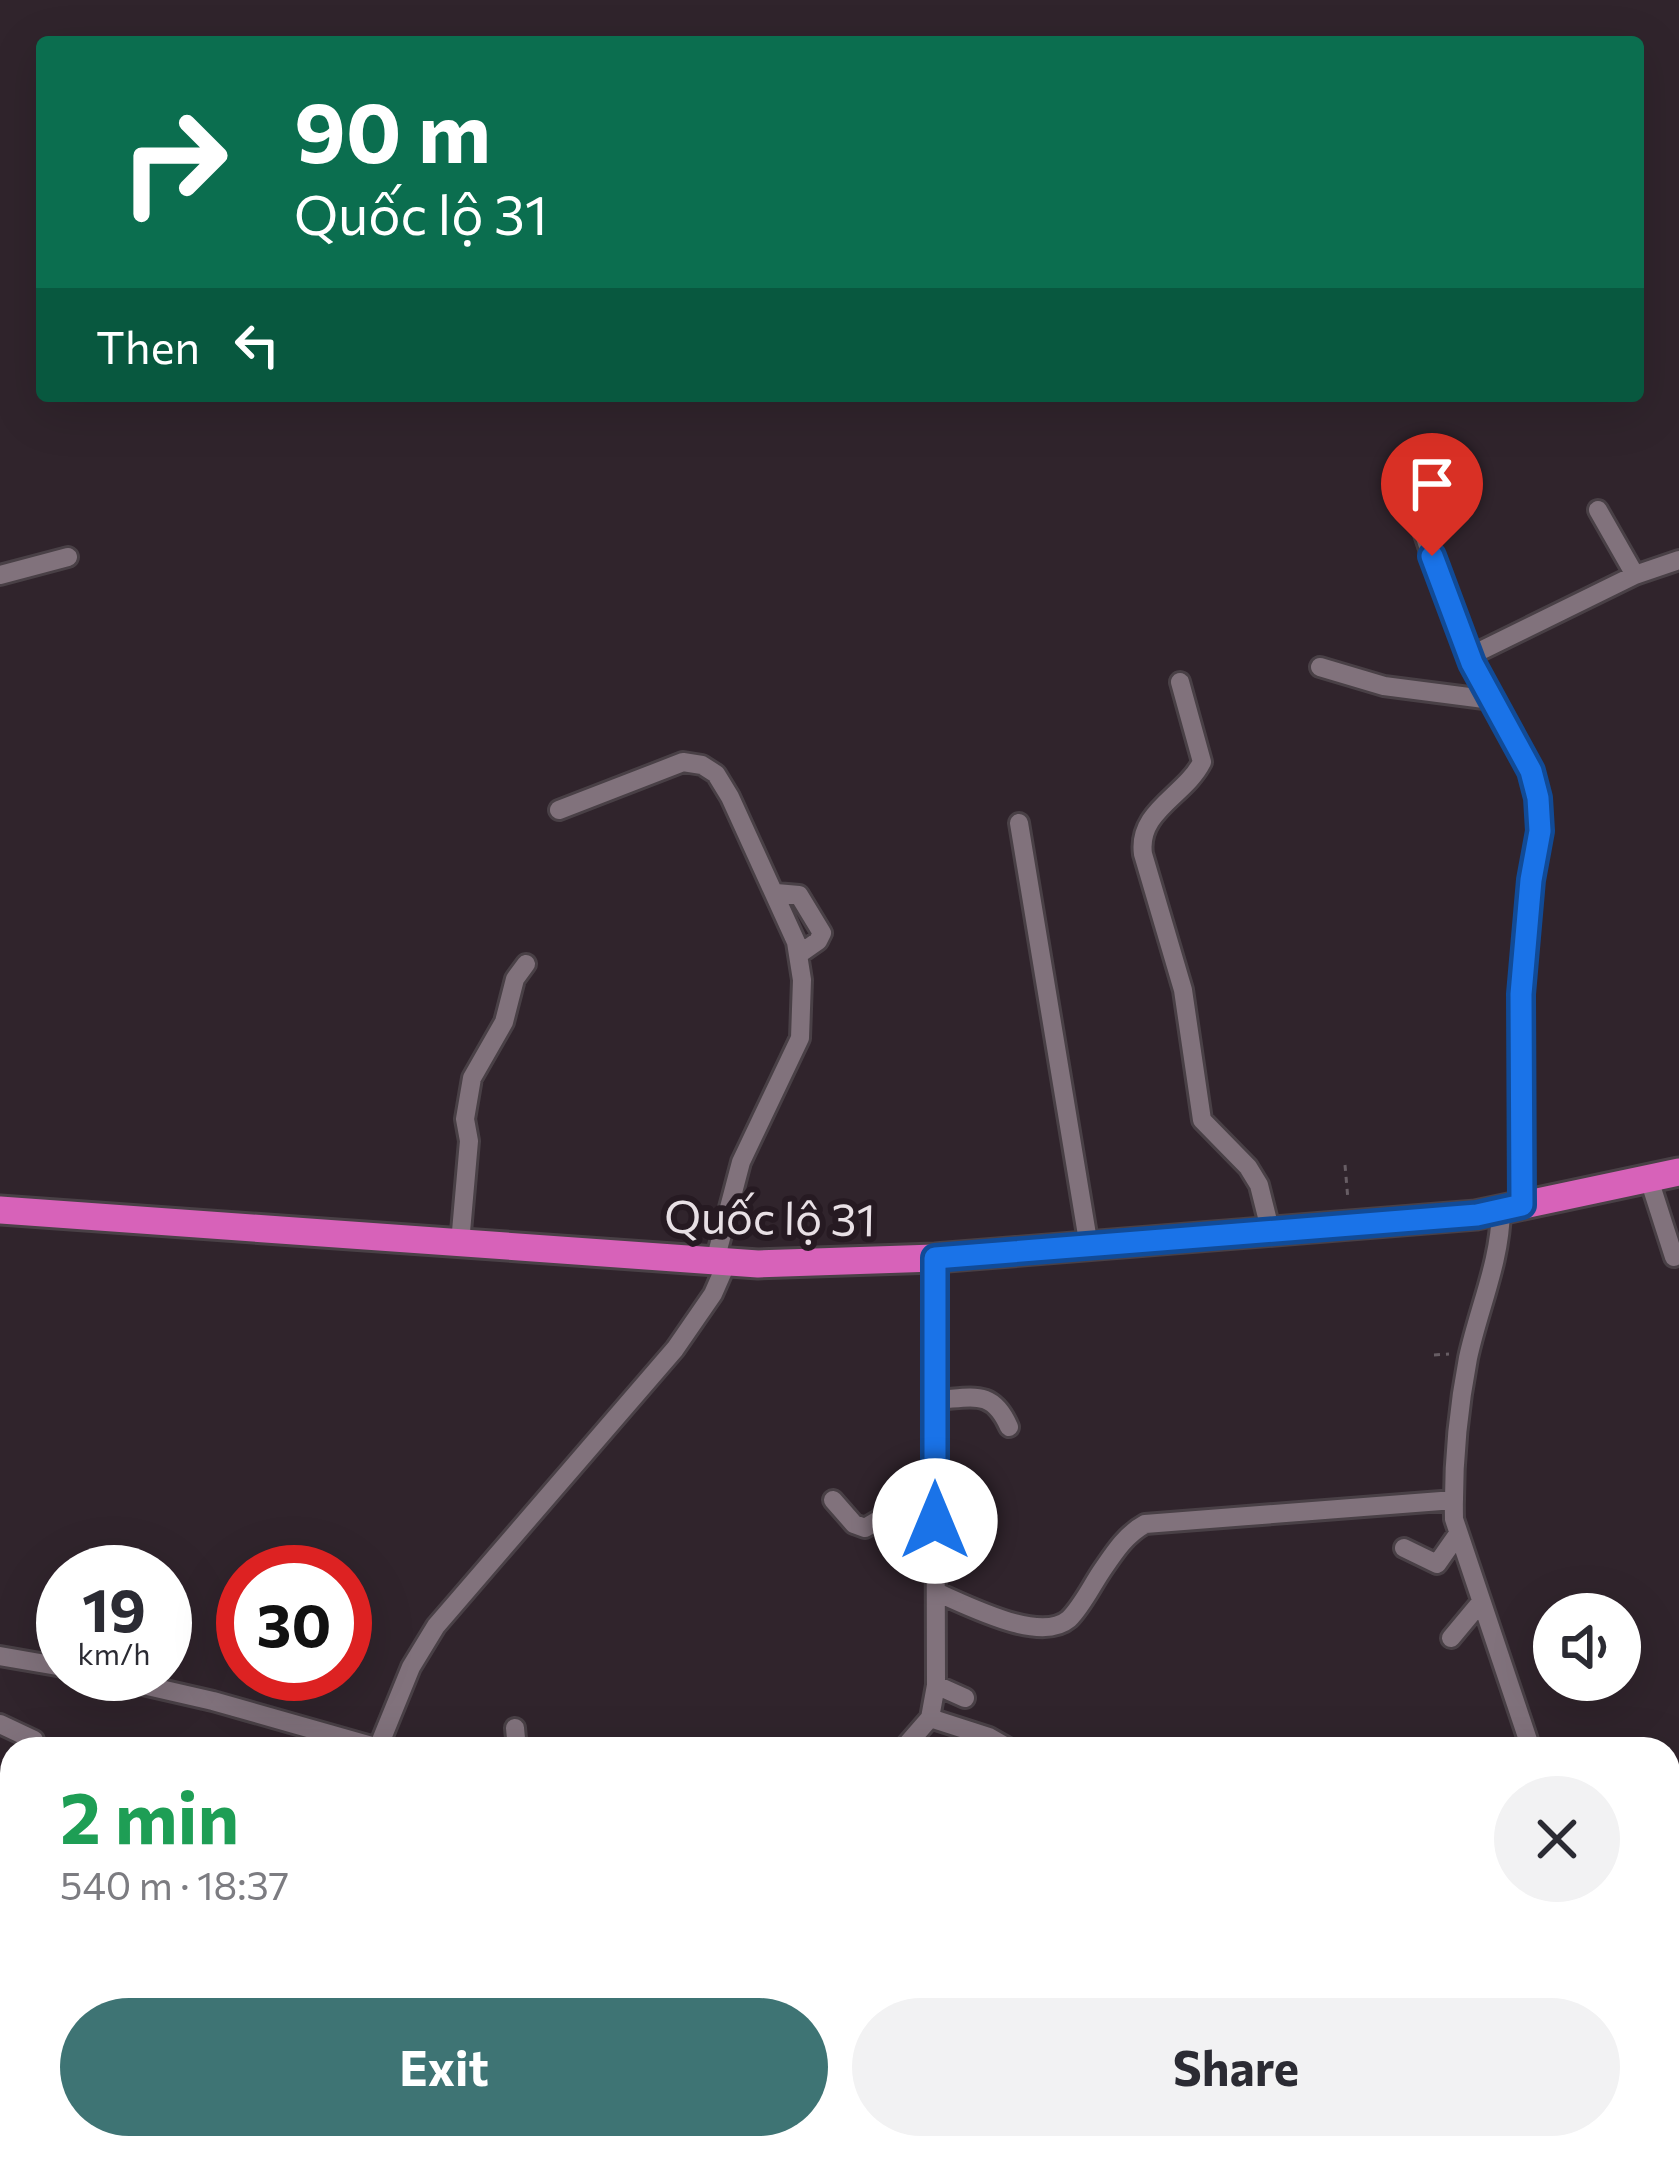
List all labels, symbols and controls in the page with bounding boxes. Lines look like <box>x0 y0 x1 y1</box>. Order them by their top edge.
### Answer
text: 90 m <box>294 78 491 180</box>
icon: right <box>96 84 252 240</box>
text: Quốc lộ 31 <box>294 180 548 246</box>
icon: left <box>224 312 290 378</box>
text: Then <box>96 318 200 373</box>
pin <box>1381 433 1483 556</box>
icon: arrive <box>1399 451 1465 517</box>
street label: Quốc lộ 31 <box>664 1187 876 1246</box>
position arrow <box>872 1458 998 1584</box>
speed limit sign: 30 <box>216 1545 372 1701</box>
text: 19 <box>82 1571 146 1644</box>
map controls <box>1533 1593 1641 1701</box>
button: sound <box>1533 1593 1641 1701</box>
text: km/h <box>78 1634 150 1671</box>
text: 2 min <box>60 1771 239 1859</box>
button: close <box>1494 1776 1620 1902</box>
text: 540 m · 18:37 <box>60 1860 289 1908</box>
button: Exit <box>60 1998 828 2136</box>
button: Share <box>852 1998 1620 2136</box>

